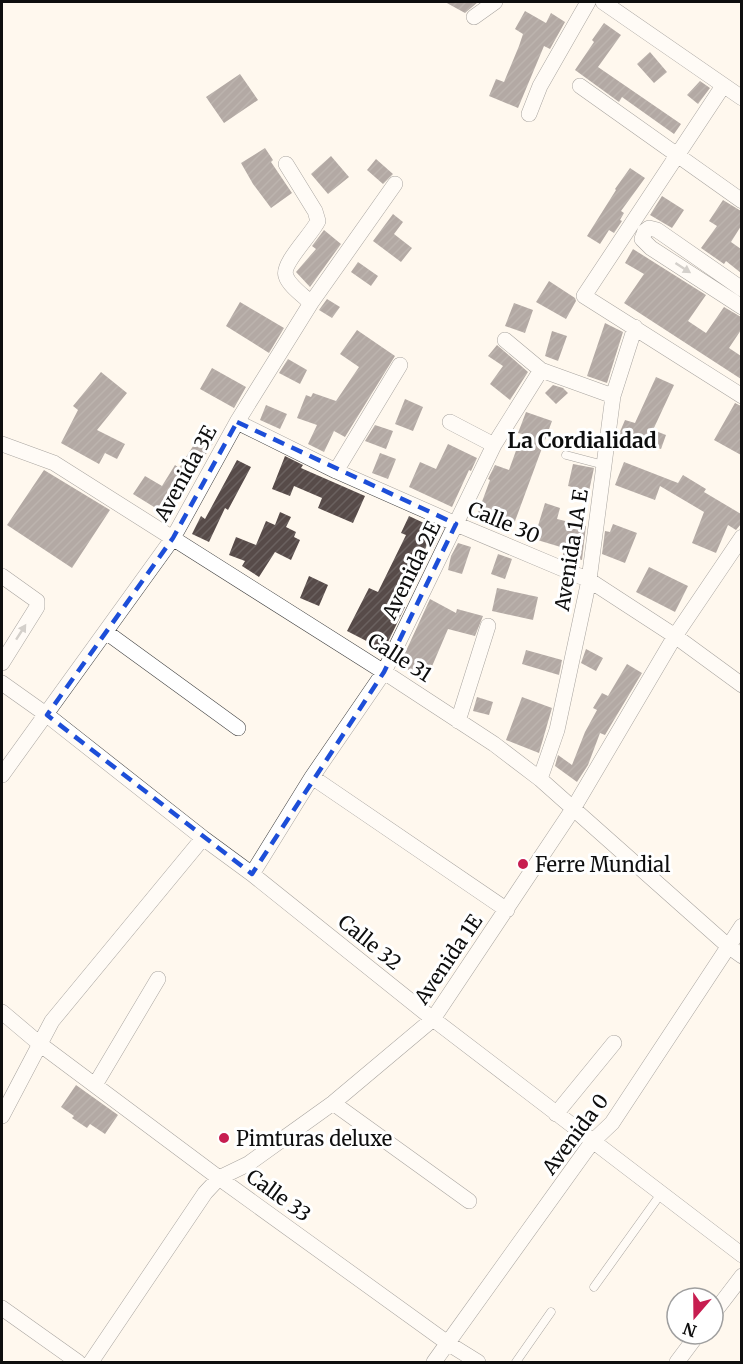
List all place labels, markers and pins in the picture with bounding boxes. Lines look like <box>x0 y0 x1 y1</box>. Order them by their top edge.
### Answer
place label: Ferre Mundial <box>535 852 670 877</box>
marker: Ferre Mundial <box>516 857 530 871</box>
place label: Pimturas deluxe <box>236 1126 392 1151</box>
marker: Pimturas deluxe <box>217 1131 231 1145</box>

